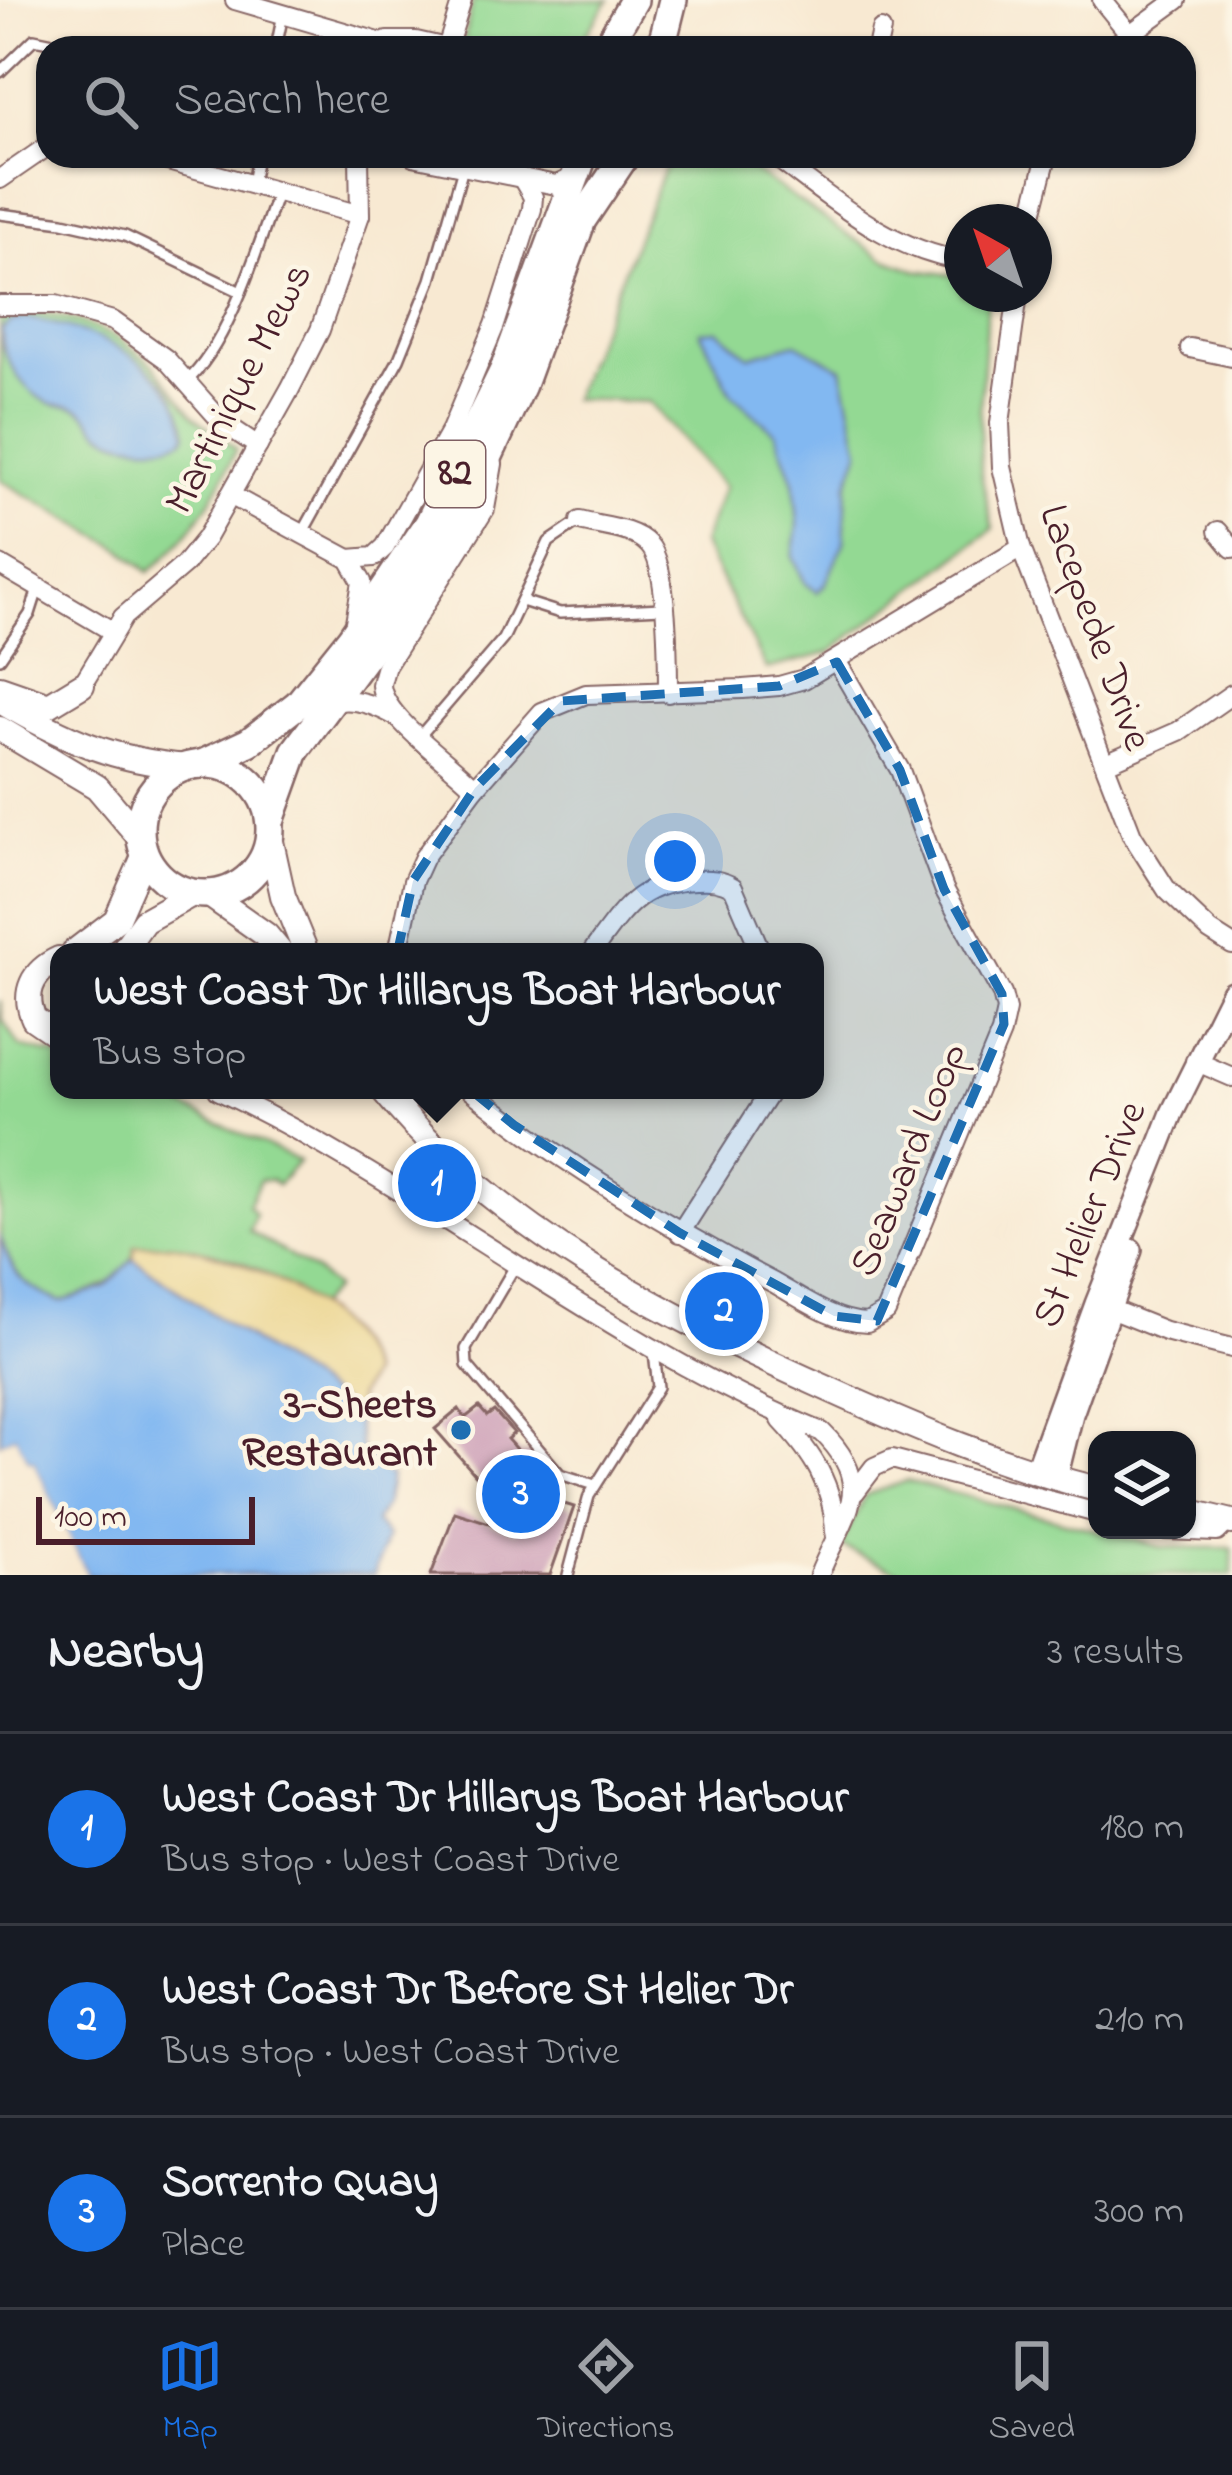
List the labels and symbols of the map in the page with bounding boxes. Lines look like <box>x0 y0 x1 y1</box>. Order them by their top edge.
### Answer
north arrow <box>944 204 1052 312</box>
street label: Martinique Mews <box>150 253 330 525</box>
road number: 82 <box>425 441 485 507</box>
street label: Lacepede Drive <box>1021 496 1167 760</box>
your location <box>645 831 705 891</box>
street label: Seaward Loop <box>835 1034 985 1286</box>
street label: St Helier Drive <box>1018 1092 1164 1337</box>
pin: 1 <box>398 1138 476 1228</box>
pin: 2 <box>685 1266 763 1356</box>
place label: 3-Sheets Restaurant <box>242 1376 438 1485</box>
marker: 3-Sheets Restaurant <box>448 1417 474 1443</box>
pin: 3 <box>482 1449 560 1539</box>
scale bar <box>36 1491 255 1544</box>

